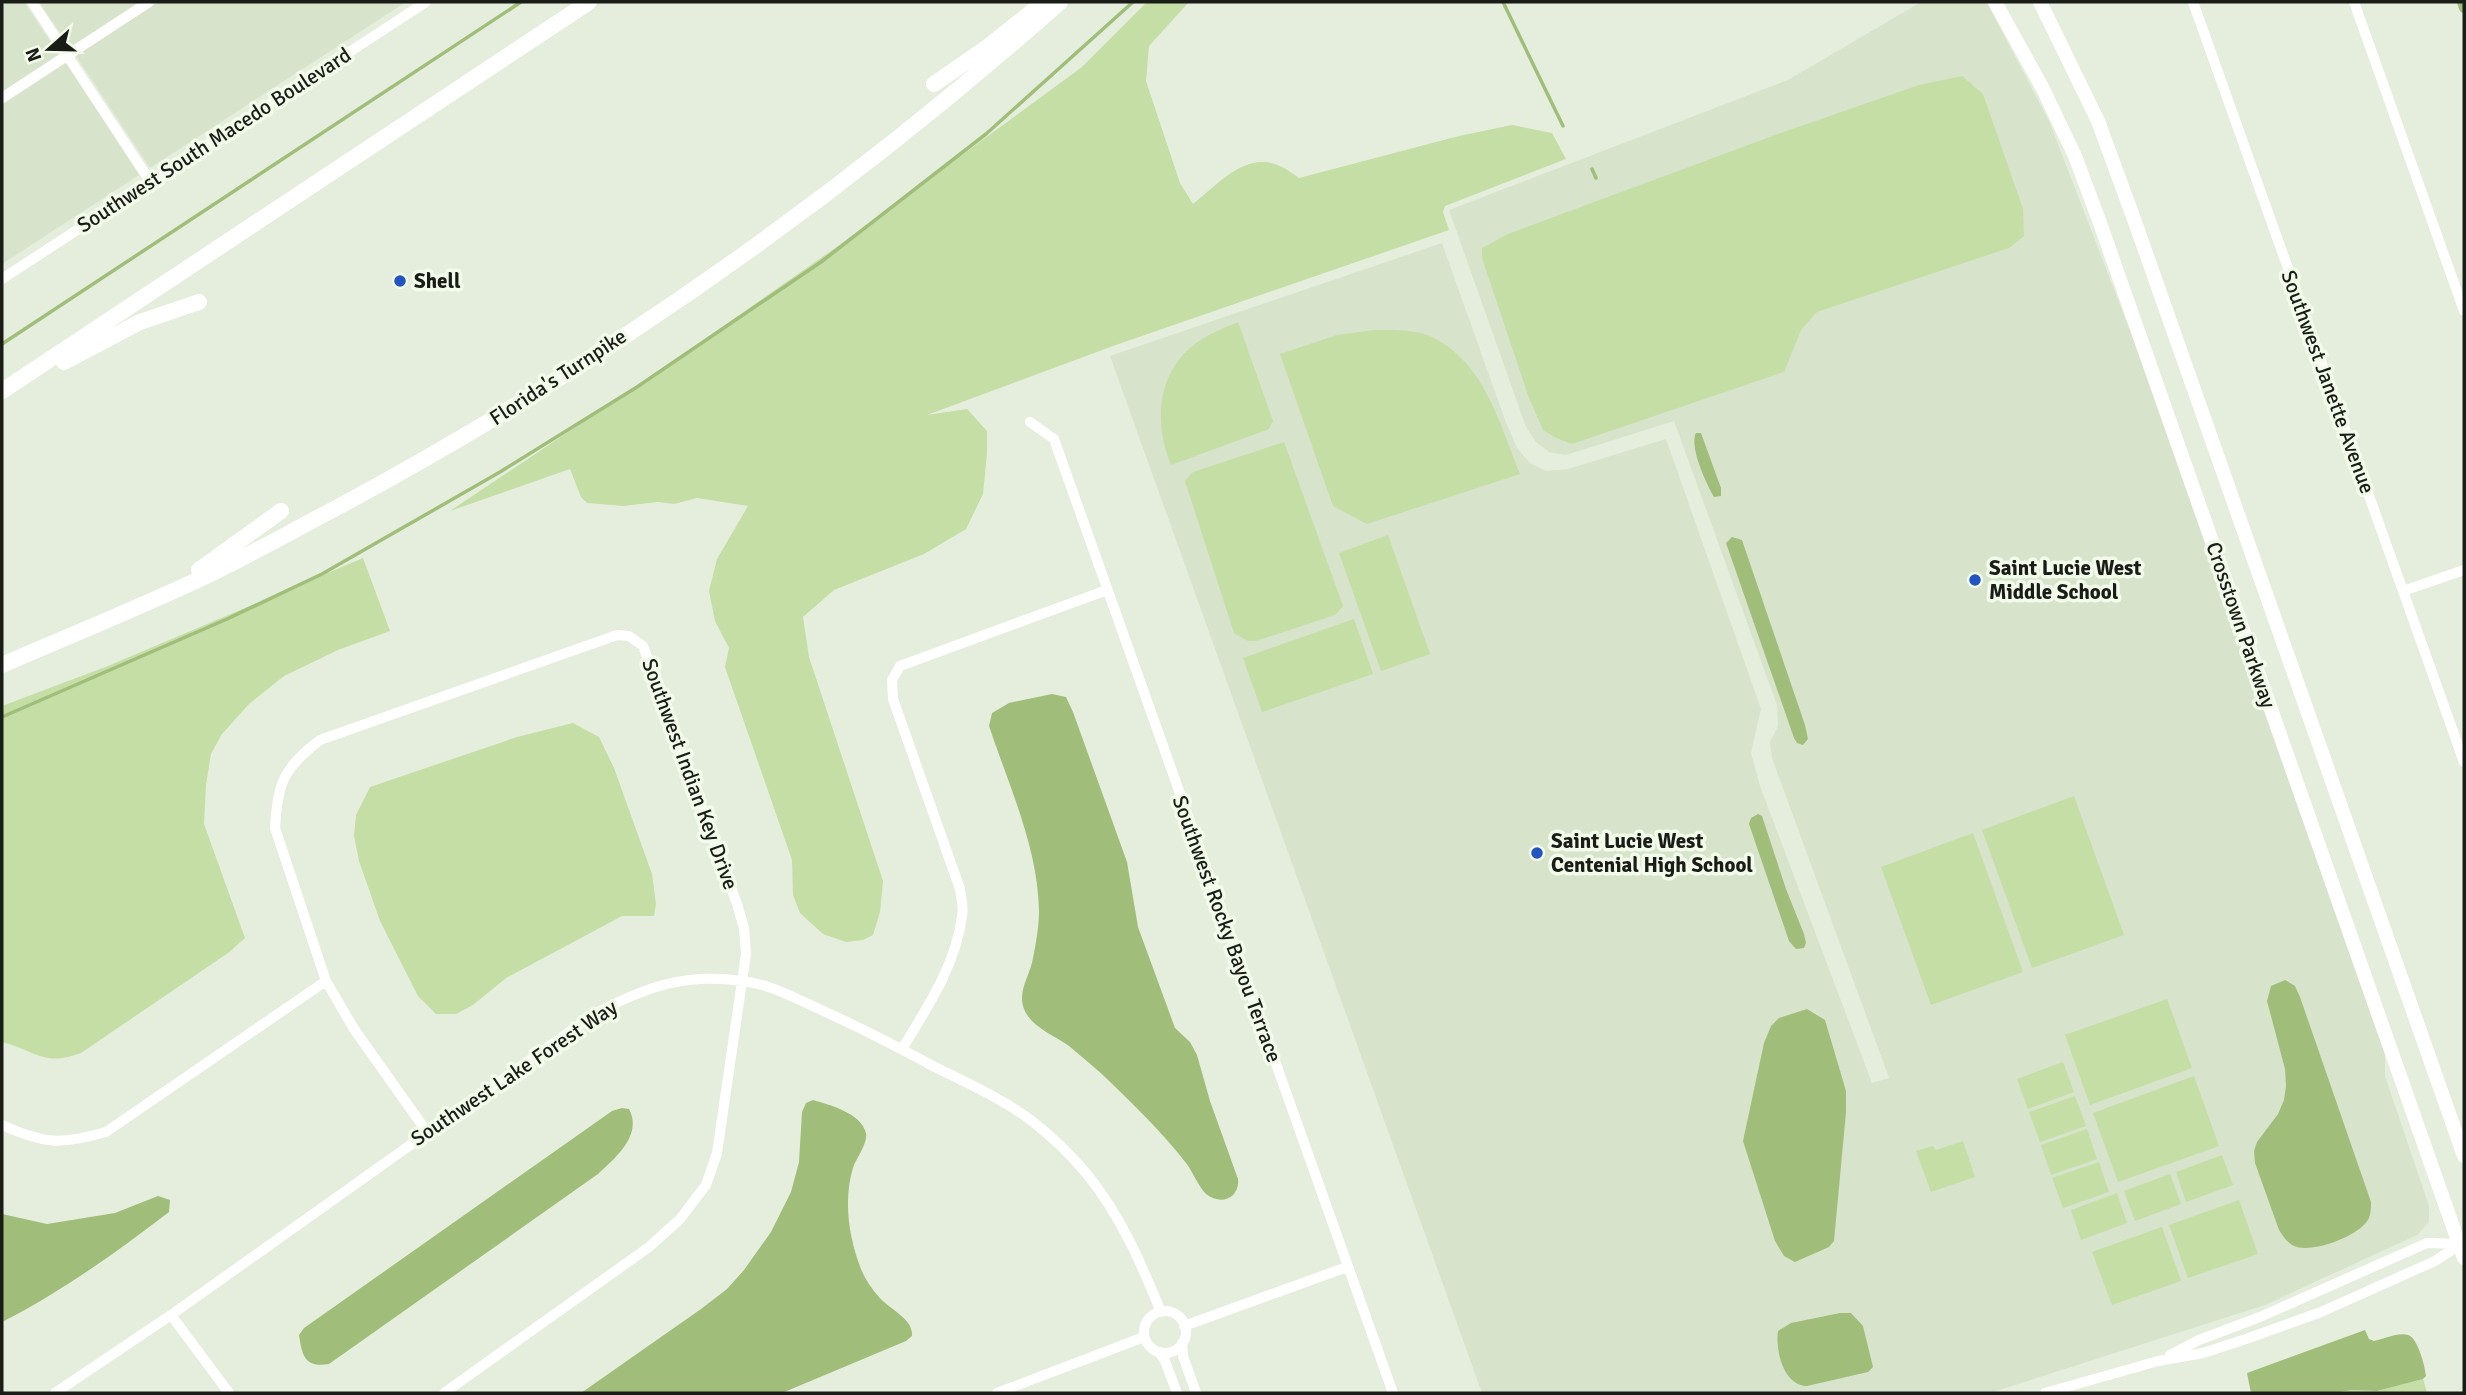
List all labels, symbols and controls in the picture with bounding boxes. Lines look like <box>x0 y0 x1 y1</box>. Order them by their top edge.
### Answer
north arrow <box>14 14 84 84</box>
street label: Southwest South Macedo Boulevard <box>72 42 356 238</box>
text: N <box>20 44 48 65</box>
street label: Southwest Janette Avenue <box>2275 267 2381 497</box>
place label: Shell <box>414 268 461 294</box>
marker: Shell <box>392 273 408 289</box>
street label: Florida's Turnpike <box>485 323 631 431</box>
street label: Crosstown Parkway <box>2200 539 2282 712</box>
place label: Saint Lucie West Middle School <box>1989 555 2141 605</box>
marker: Saint Lucie West Middle School <box>1967 572 1983 588</box>
street label: Southwest Indian Key Drive <box>636 655 744 893</box>
street label: Southwest Rocky Bayou Terrace <box>1167 792 1287 1066</box>
place label: Saint Lucie West Centenial High School <box>1551 828 1753 878</box>
marker: Saint Lucie West Centenial High School <box>1529 845 1545 861</box>
street label: Southwest Lake Forest Way <box>406 994 622 1152</box>

